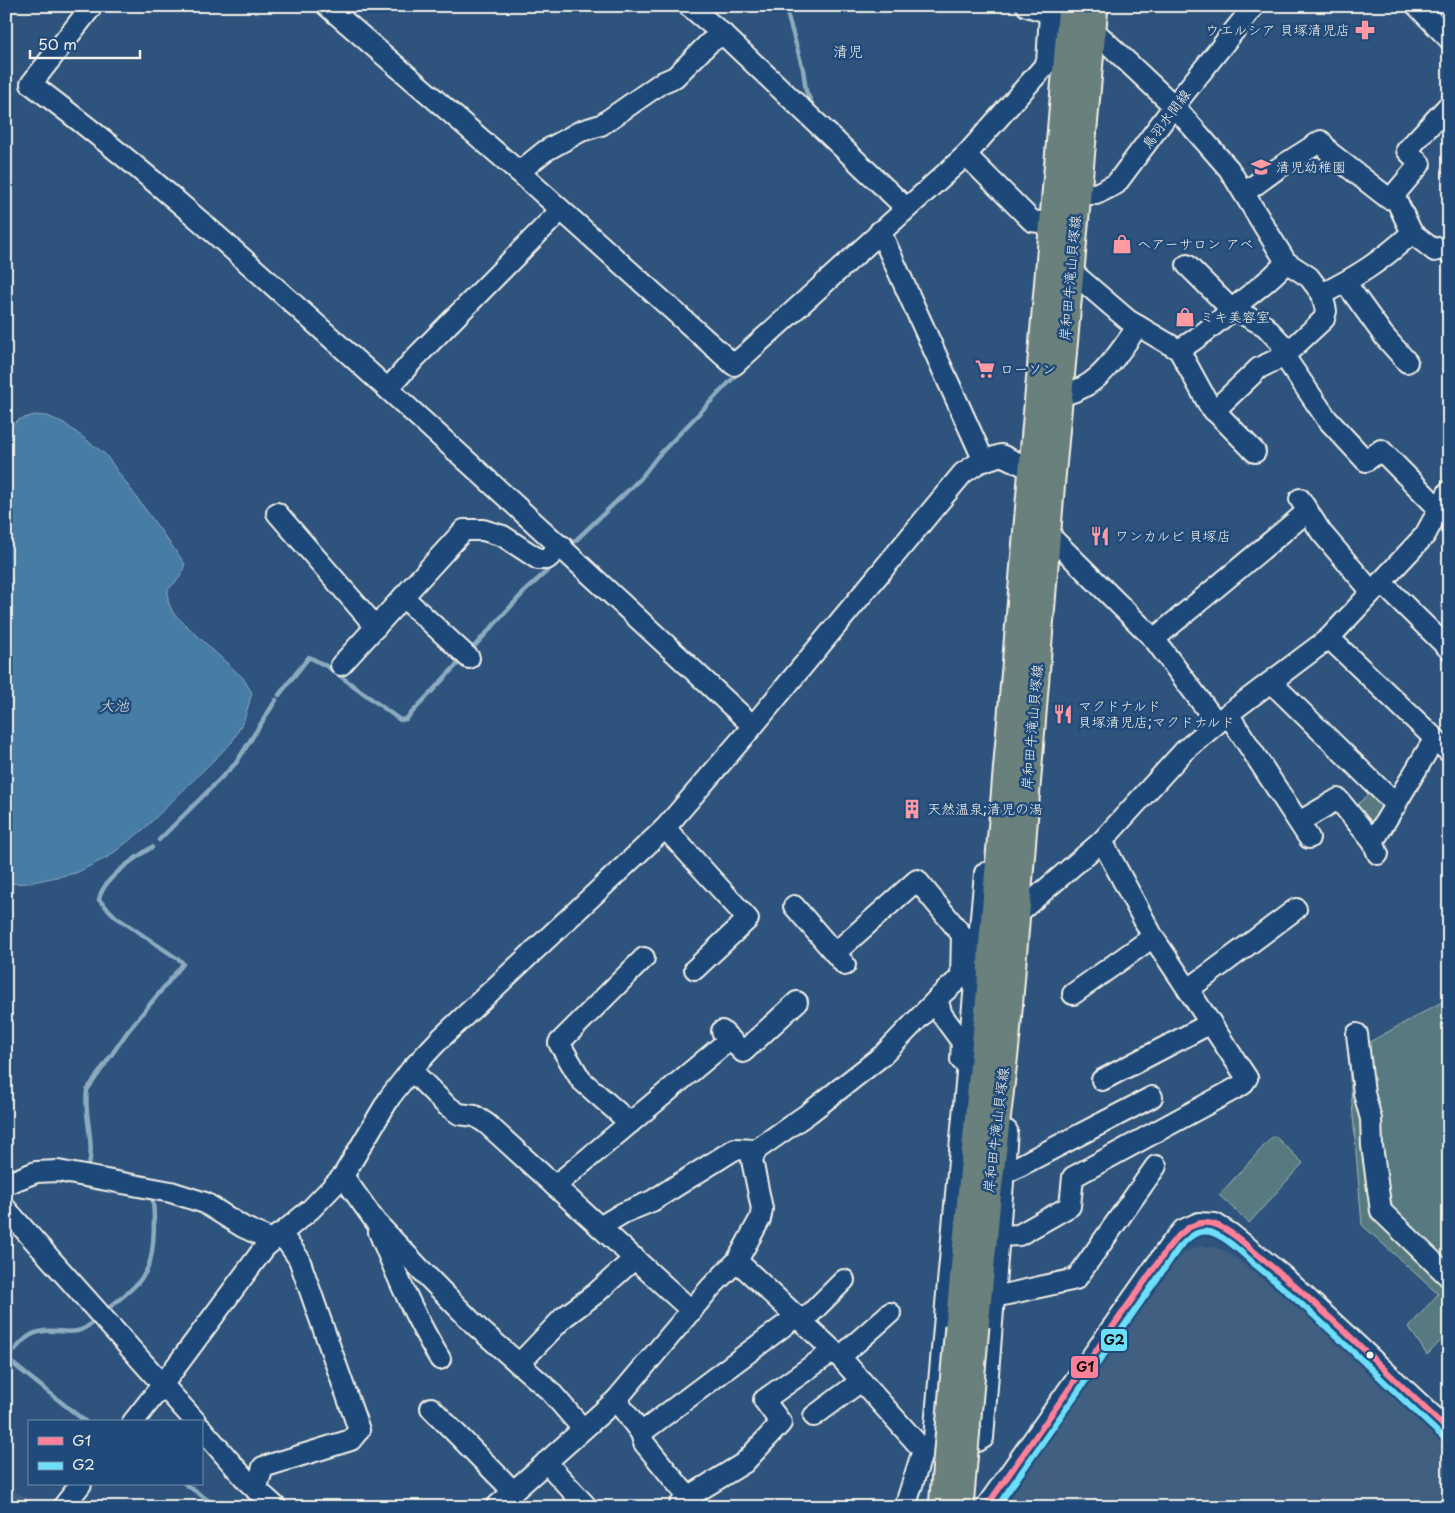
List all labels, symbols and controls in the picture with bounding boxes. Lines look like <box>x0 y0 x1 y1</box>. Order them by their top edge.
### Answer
place label: ウエルシア 貝塚清児店 <box>1205 19 1350 40</box>
pharmacy icon: ウエルシア 貝塚清児店 <box>1354 19 1376 41</box>
scale bar <box>30 28 140 60</box>
text: 50 m <box>38 32 77 55</box>
district label: 清児 <box>833 39 863 62</box>
street label: 鳥羽水間線 <box>1136 84 1195 153</box>
school or university icon: 清児幼稚園 <box>1250 156 1272 178</box>
place label: 清児幼稚園 <box>1276 156 1346 177</box>
street label: 岸和田牛滝山貝塚線 <box>1054 214 1085 342</box>
shop icon: ヘアーサロン アベ <box>1111 233 1133 255</box>
place label: ヘアーサロン アベ <box>1137 233 1254 254</box>
shop icon: ミキ美容室 <box>1174 306 1196 328</box>
place label: ミキ美容室 <box>1200 306 1270 327</box>
supermarket icon: ローソン <box>974 358 996 380</box>
place label: ローソン <box>1000 358 1056 379</box>
restaurant icon: ワンカルビ 貝塚店 <box>1089 525 1111 547</box>
place label: ワンカルビ 貝塚店 <box>1115 525 1231 546</box>
street label: 岸和田牛滝山貝塚線 <box>1016 663 1047 791</box>
water label: 大池 <box>99 693 130 716</box>
place label: マクドナルド 貝塚清児店;マクドナルド <box>1078 695 1235 732</box>
restaurant icon: マクドナルド 貝塚清児店;マクドナルド <box>1052 703 1074 725</box>
building icon: 天然温泉;清児の湯 <box>901 798 923 820</box>
place label: 天然温泉;清児の湯 <box>927 798 1043 819</box>
street label: 岸和田牛滝山貝塚線 <box>977 1066 1014 1194</box>
line badge: G2 <box>1100 1328 1128 1352</box>
text: G2 <box>1104 1329 1125 1350</box>
unlabelled marker <box>1365 1350 1375 1360</box>
line badge: G1 <box>1070 1355 1099 1379</box>
text: G1 <box>1076 1356 1094 1377</box>
legend <box>28 1420 202 1486</box>
text: G1 <box>72 1428 91 1451</box>
text: G2 <box>72 1452 95 1475</box>

